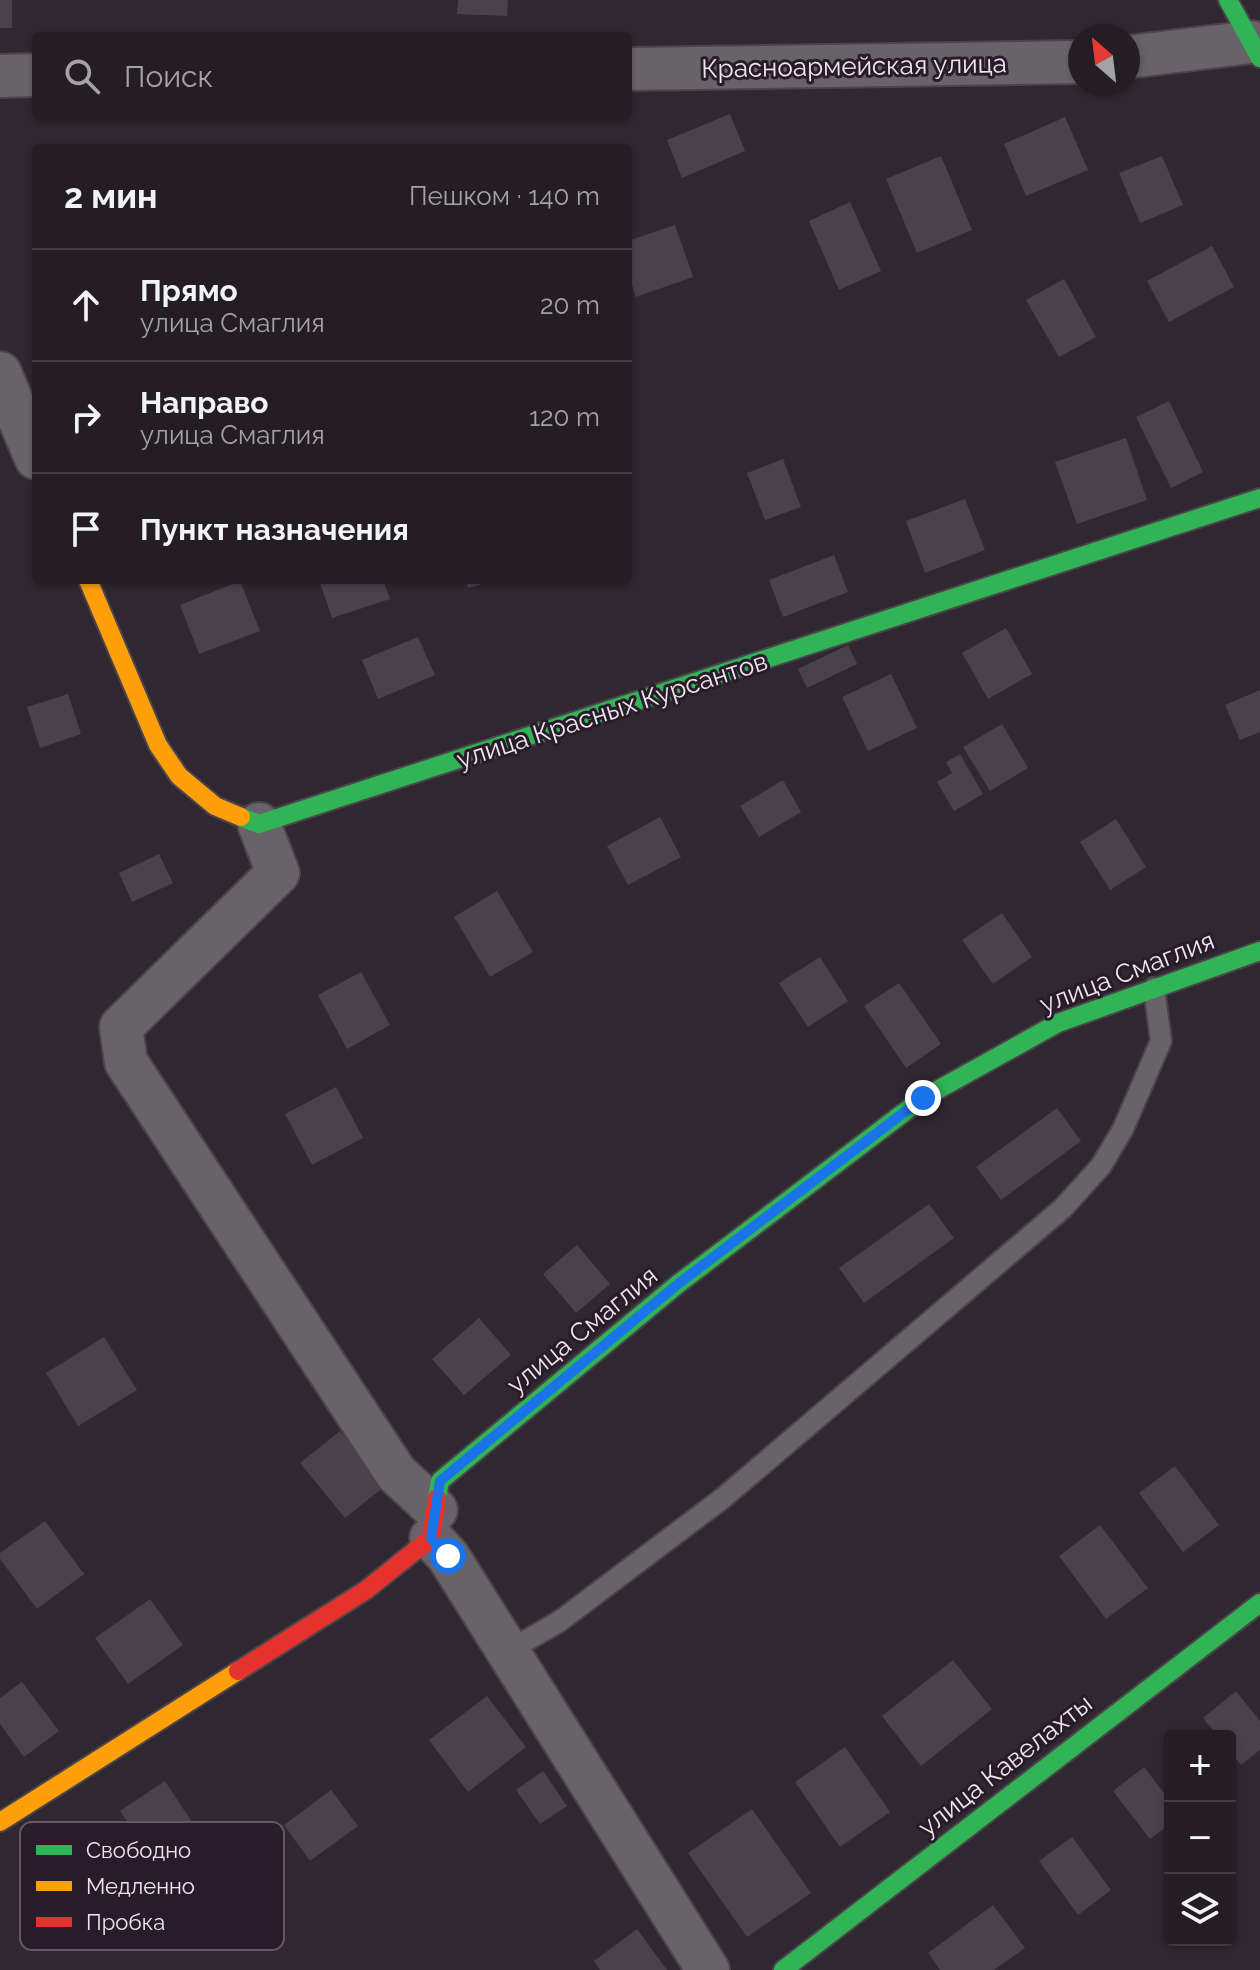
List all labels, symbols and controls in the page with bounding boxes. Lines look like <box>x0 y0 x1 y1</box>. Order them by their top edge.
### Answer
north arrow <box>1068 24 1140 96</box>
search box <box>32 32 632 120</box>
street label: Красноармейская улица <box>701 48 1007 84</box>
icon: search <box>60 54 104 98</box>
text: Поиск <box>124 59 213 94</box>
text: 2 мин <box>64 176 158 216</box>
text: Пешком · 140 m <box>409 181 600 211</box>
text: Прямо <box>140 273 238 308</box>
icon: ahead <box>64 283 108 327</box>
text: 20 m <box>540 290 600 320</box>
text: улица Смаглия <box>140 308 325 338</box>
text: Направо <box>140 385 269 420</box>
icon: right <box>64 395 108 439</box>
text: 120 m <box>529 402 600 432</box>
text: улица Смаглия <box>140 420 325 450</box>
icon: arrive <box>64 507 108 551</box>
text: Пункт назначения <box>140 512 409 547</box>
street label: улица Красных Курсантов <box>453 646 771 774</box>
street label: улица Смаглия <box>1035 925 1219 1019</box>
route end <box>905 1080 941 1116</box>
street label: улица Смаглия <box>501 1260 663 1400</box>
route start <box>430 1538 466 1574</box>
street label: улица Кавелахты <box>912 1688 1098 1842</box>
map controls <box>1164 1730 1236 1946</box>
button: + <box>1164 1730 1236 1802</box>
button: − <box>1164 1802 1236 1874</box>
legend <box>20 1822 284 1950</box>
text: Свободно <box>86 1837 191 1863</box>
text: Медленно <box>86 1873 195 1899</box>
button: layers <box>1164 1874 1236 1946</box>
text: Пробка <box>86 1909 165 1935</box>

